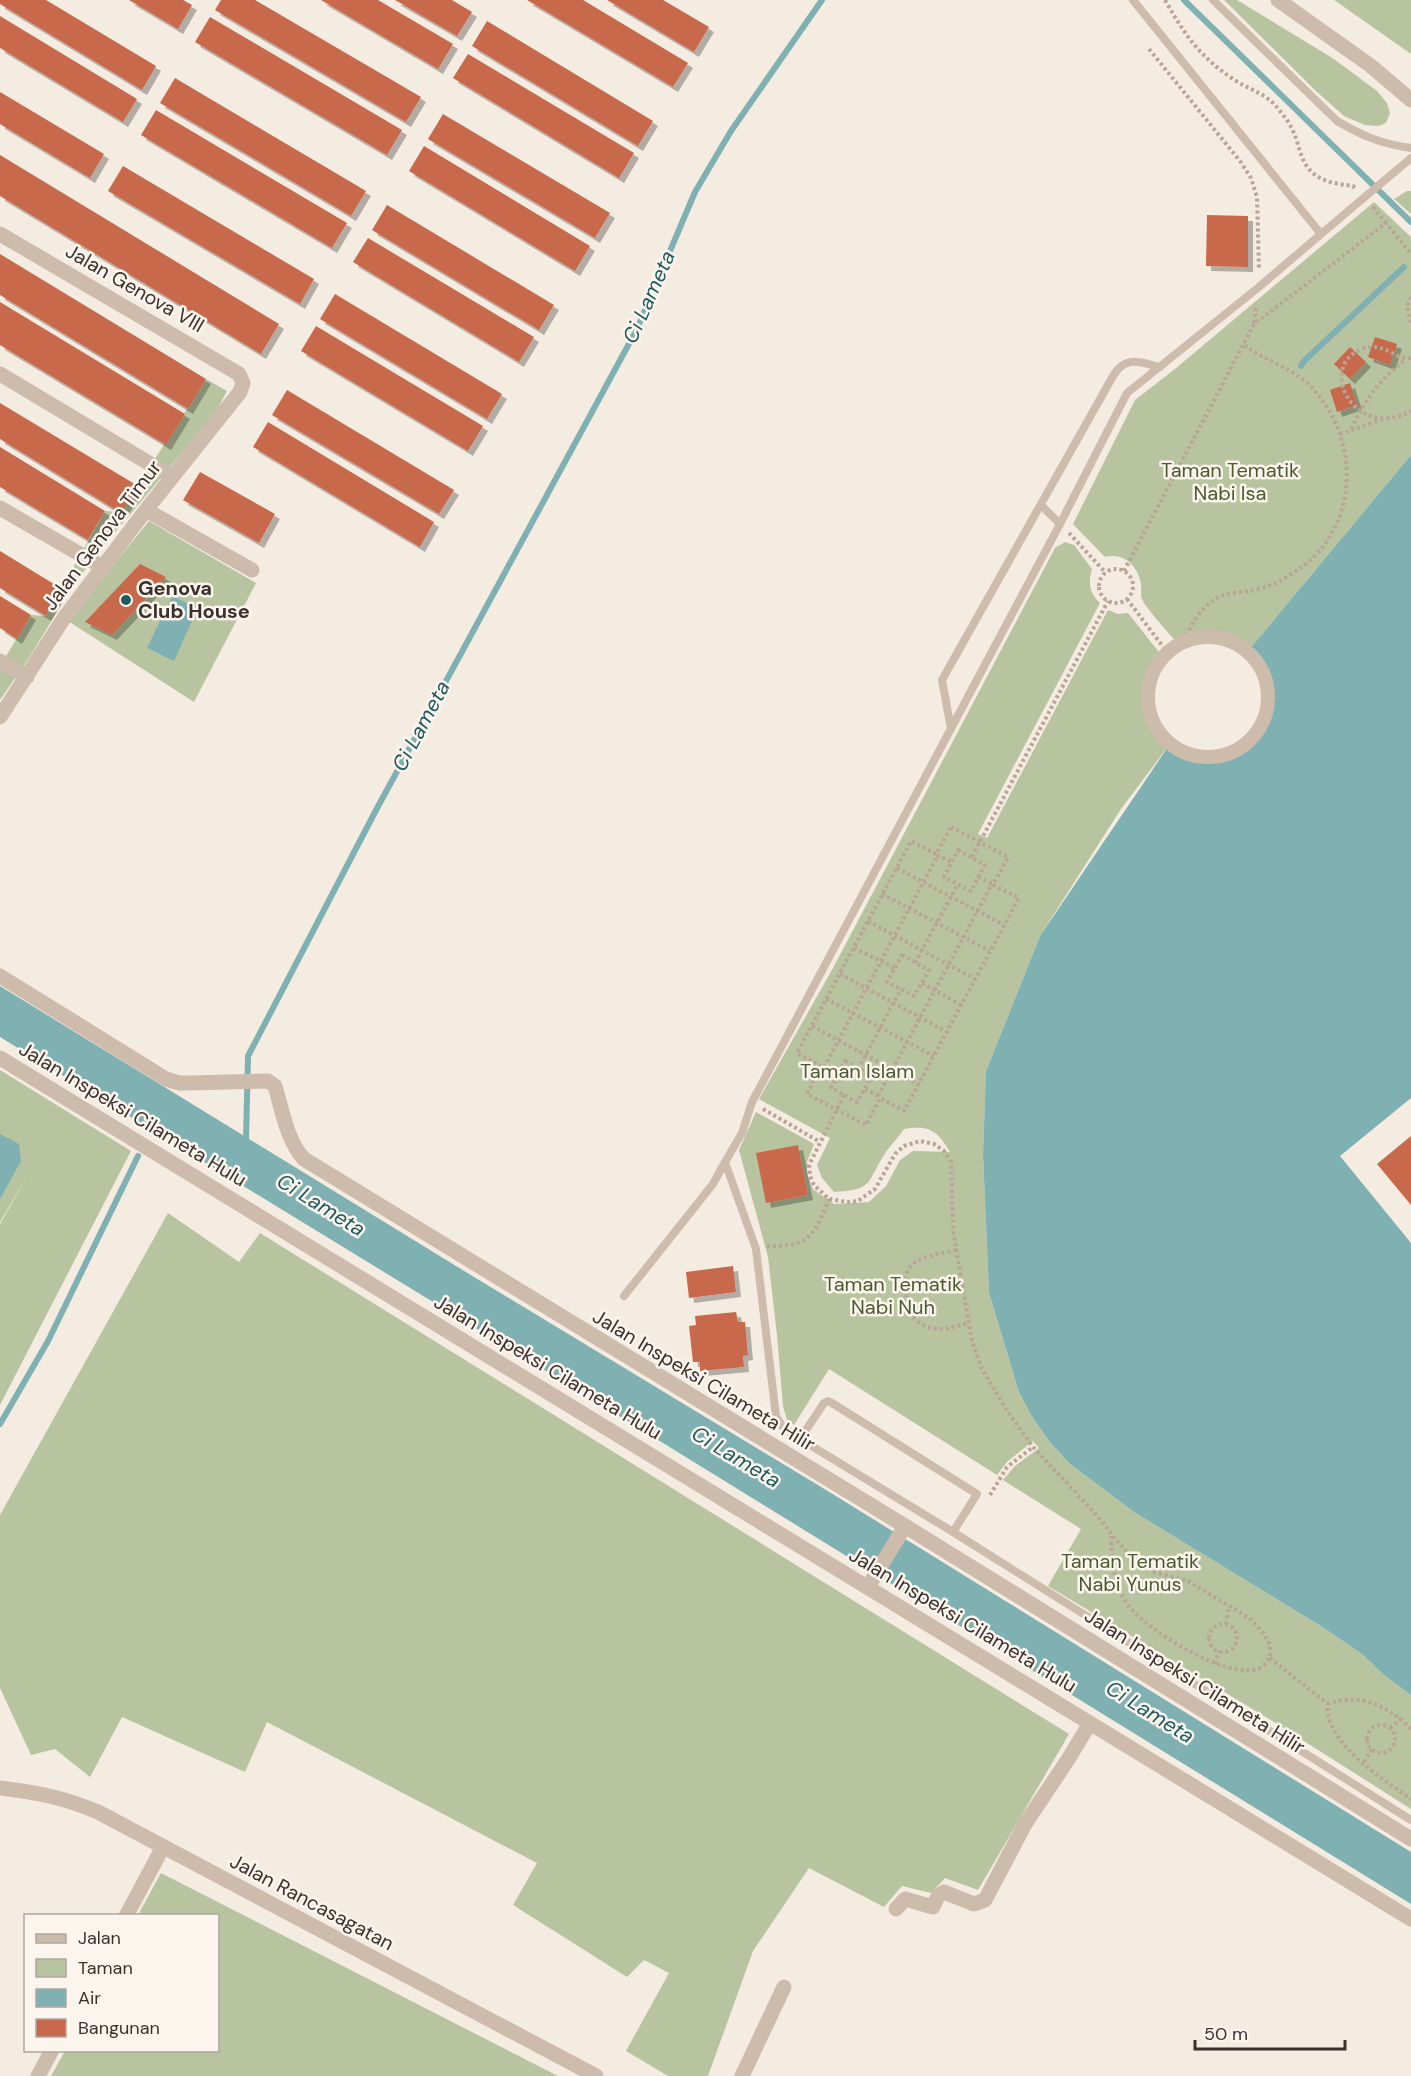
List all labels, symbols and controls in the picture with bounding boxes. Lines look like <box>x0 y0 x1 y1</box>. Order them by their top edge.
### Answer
street label: Jalan Genova VIII <box>61 238 209 338</box>
water label: Ci Lameta <box>616 246 682 348</box>
street label: Jalan Genova Timur <box>37 455 167 615</box>
park label: Taman Tematik Nabi Isa <box>1161 457 1299 506</box>
place label: Genova Club House <box>138 575 250 624</box>
marker: Genova Club House <box>119 593 133 607</box>
water label: Ci Lameta <box>385 676 457 776</box>
street label: Jalan Inspeksi Cilameta Hulu <box>14 1036 252 1192</box>
park label: Taman Islam <box>800 1058 914 1084</box>
water label: Ci Lameta <box>272 1167 370 1243</box>
park label: Taman Tematik Nabi Nuh <box>824 1271 962 1320</box>
street label: Jalan Inspeksi Cilameta Hulu <box>429 1289 667 1445</box>
street label: Jalan Inspeksi Cilameta Hilir <box>588 1303 820 1457</box>
water label: Ci Lameta <box>686 1420 786 1494</box>
street label: Jalan Inspeksi Cilameta Hulu <box>844 1542 1082 1698</box>
park label: Taman Tematik Nabi Yunus <box>1061 1548 1199 1597</box>
street label: Jalan Inspeksi Cilameta Hilir <box>1080 1602 1310 1760</box>
water label: Ci Lameta <box>1101 1674 1199 1750</box>
street label: Jalan Rancasagatan <box>225 1848 399 1956</box>
legend <box>24 1914 219 2052</box>
text: Jalan <box>78 1926 121 1950</box>
text: Taman <box>78 1956 133 1980</box>
text: Air <box>78 1986 101 2010</box>
scale bar <box>1195 2013 1345 2051</box>
text: Bangunan <box>78 2016 160 2040</box>
text: 50 m <box>1204 2022 1248 2046</box>

